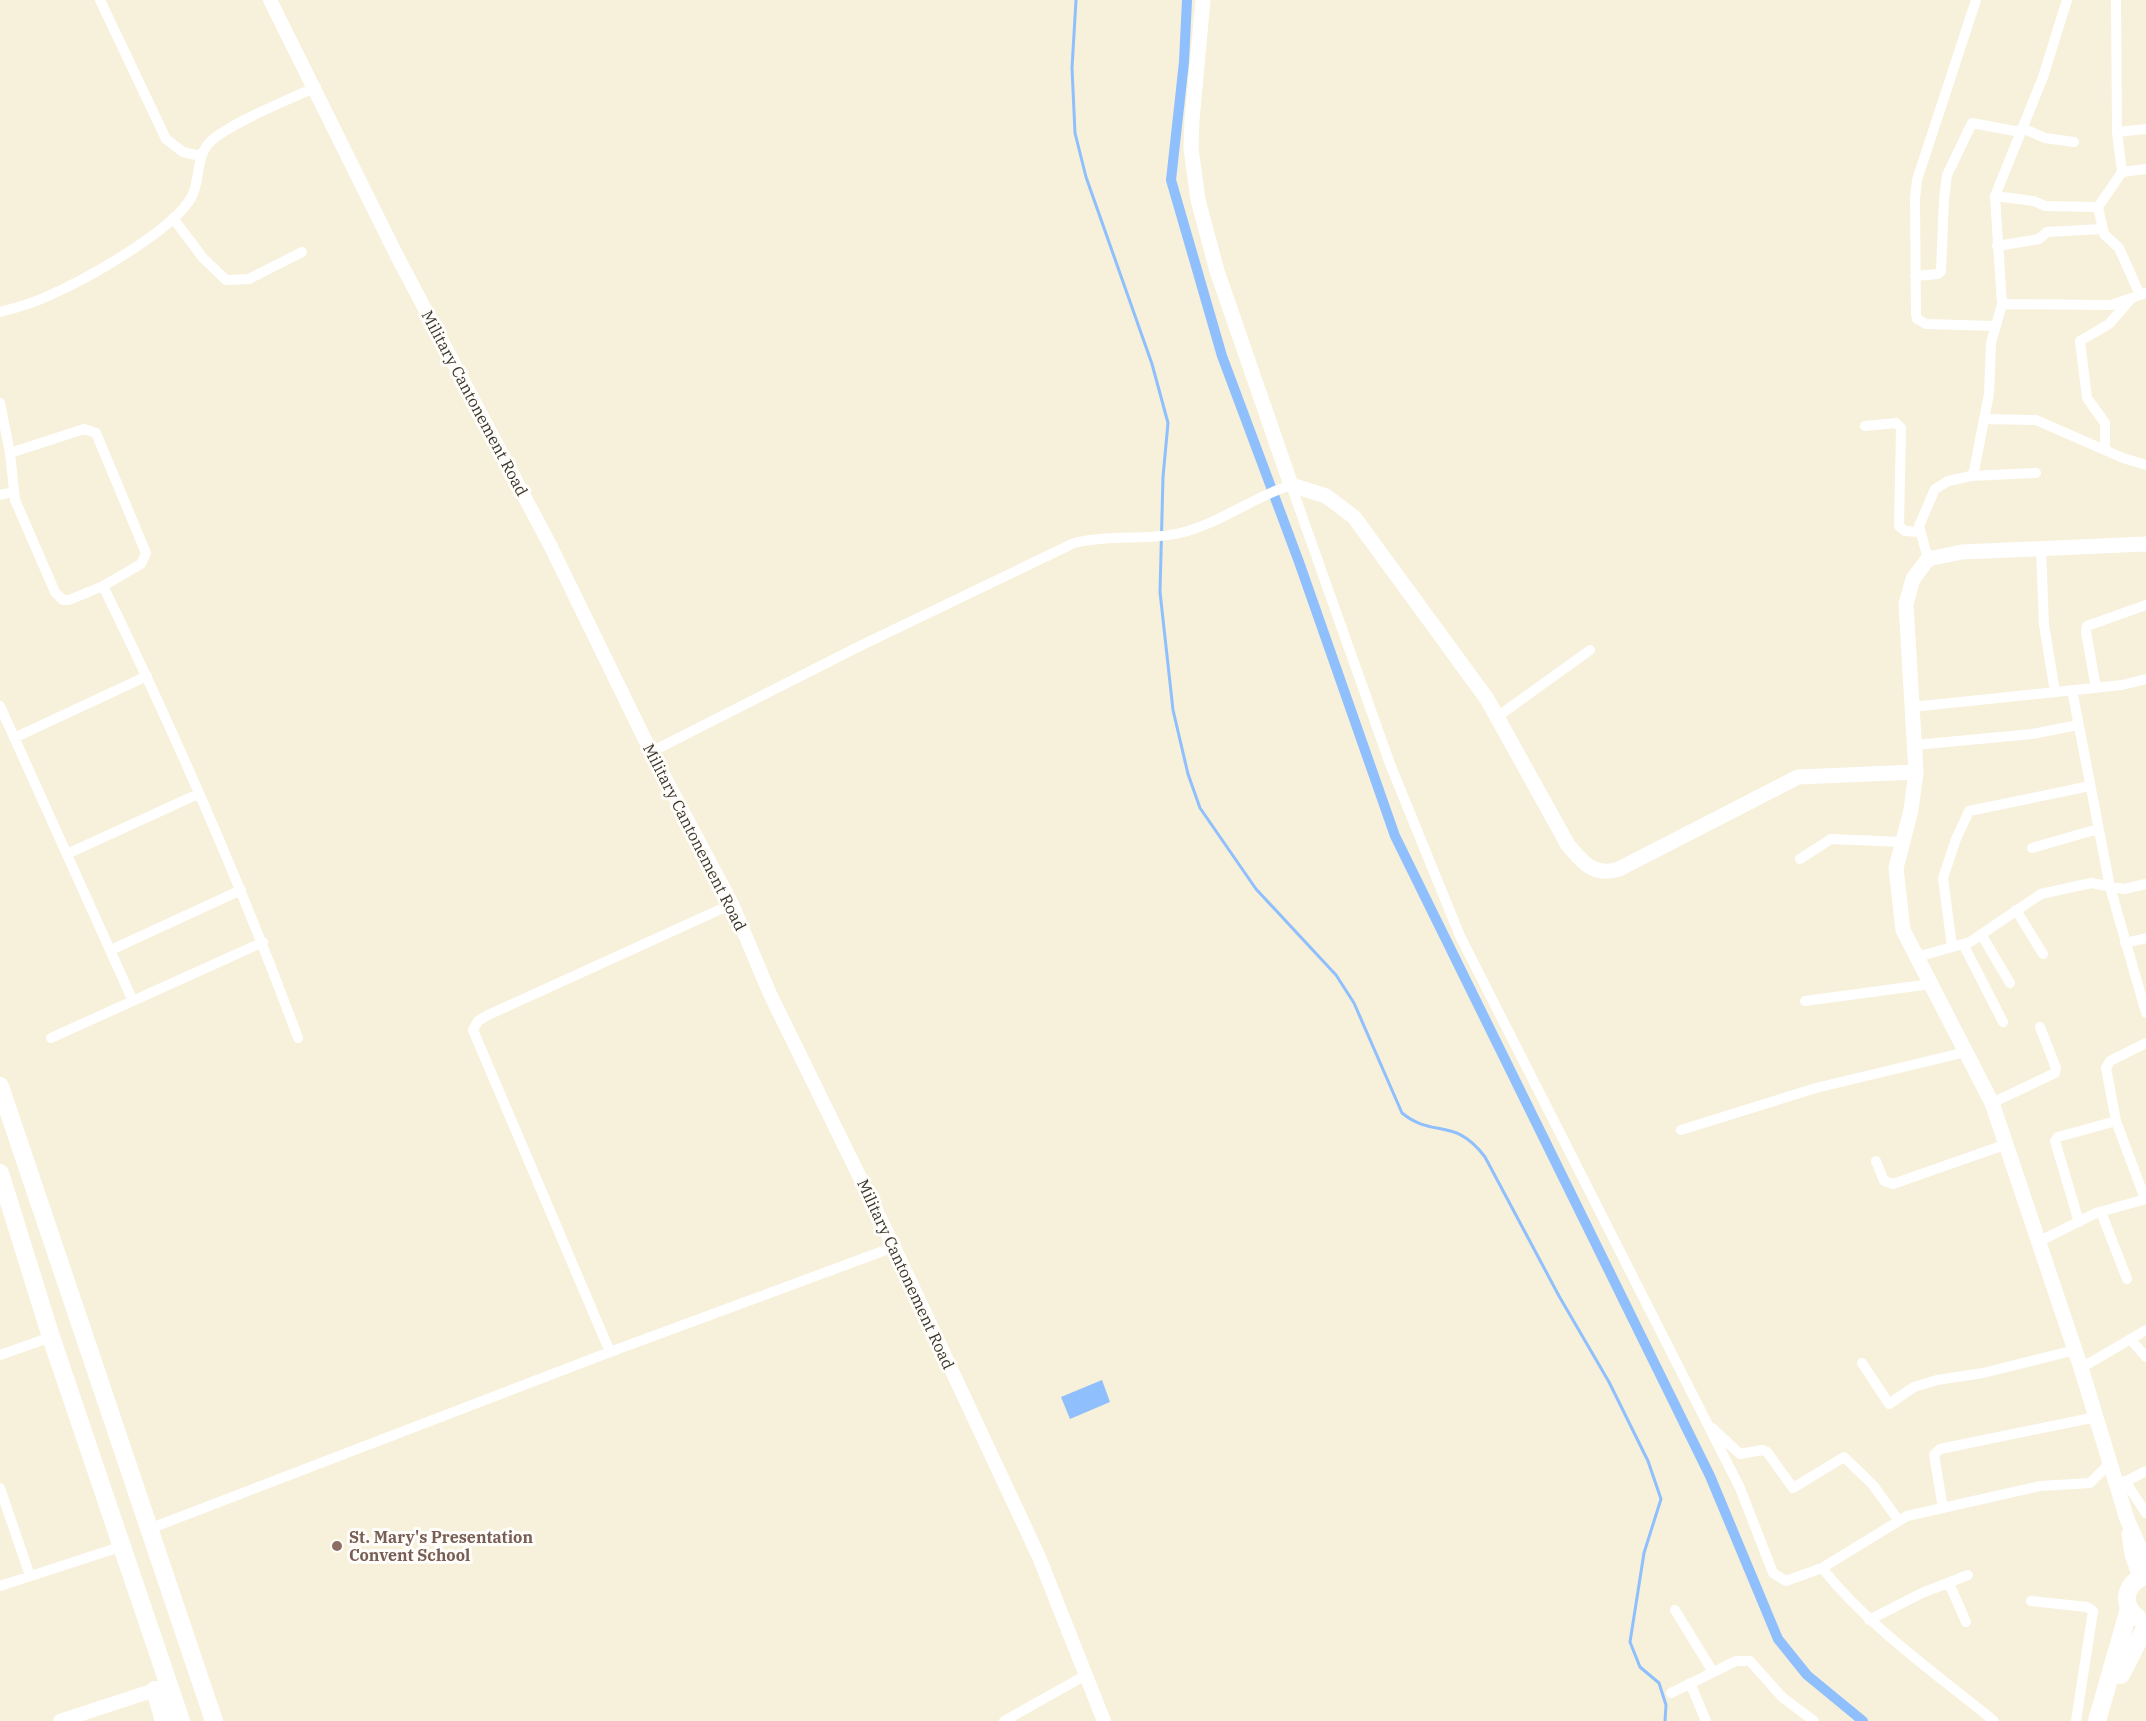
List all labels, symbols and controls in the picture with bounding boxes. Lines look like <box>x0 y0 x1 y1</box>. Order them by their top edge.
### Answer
street label: Military Cantonement Road <box>418 307 533 499</box>
street label: Military Cantonement Road <box>639 740 751 934</box>
street label: Military Cantonement Road <box>853 1176 959 1372</box>
place label: St. Mary's Presentation Convent School <box>349 1527 533 1565</box>
marker: St. Mary's Presentation Convent School <box>330 1539 344 1553</box>

